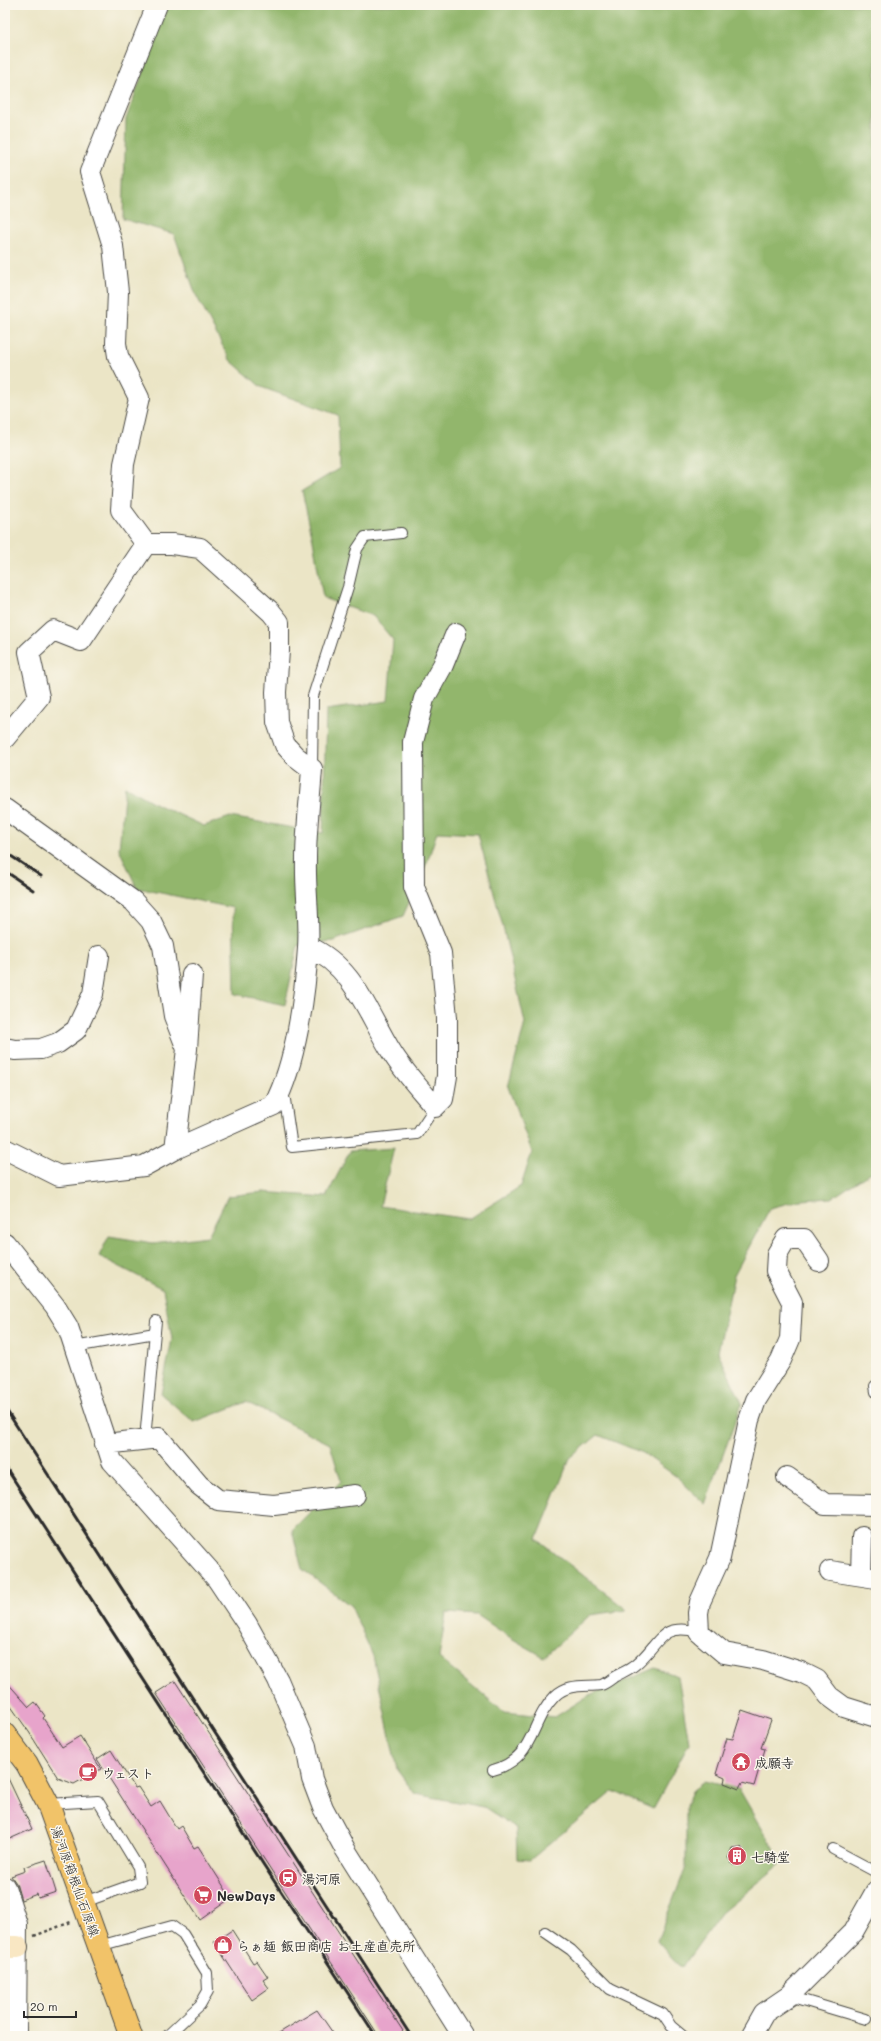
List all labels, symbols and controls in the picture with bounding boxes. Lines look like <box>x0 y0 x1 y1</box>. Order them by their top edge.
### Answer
temple icon: 成願寺 <box>730 1751 752 1773</box>
place label: 成願寺 <box>755 1754 794 1771</box>
cafe icon: ウェスト <box>77 1761 99 1783</box>
place label: ウェスト <box>102 1764 154 1781</box>
street label: 湯河原箱根仙石原線 <box>48 1823 104 1940</box>
building icon: 七騎堂 <box>726 1845 748 1867</box>
place label: 七騎堂 <box>751 1848 790 1865</box>
station icon: 湯河原 <box>277 1867 299 1889</box>
place label: 湯河原 <box>302 1870 341 1887</box>
supermarket icon: NewDays <box>192 1884 214 1906</box>
place label: NewDays <box>217 1887 276 1905</box>
shop icon: らぁ麺 飯田商店 お土産直売所 <box>212 1934 234 1956</box>
place label: らぁ麺 飯田商店 お土産直売所 <box>237 1937 415 1954</box>
scale bar <box>24 1993 76 2019</box>
text: 20 m <box>30 1998 58 2014</box>

